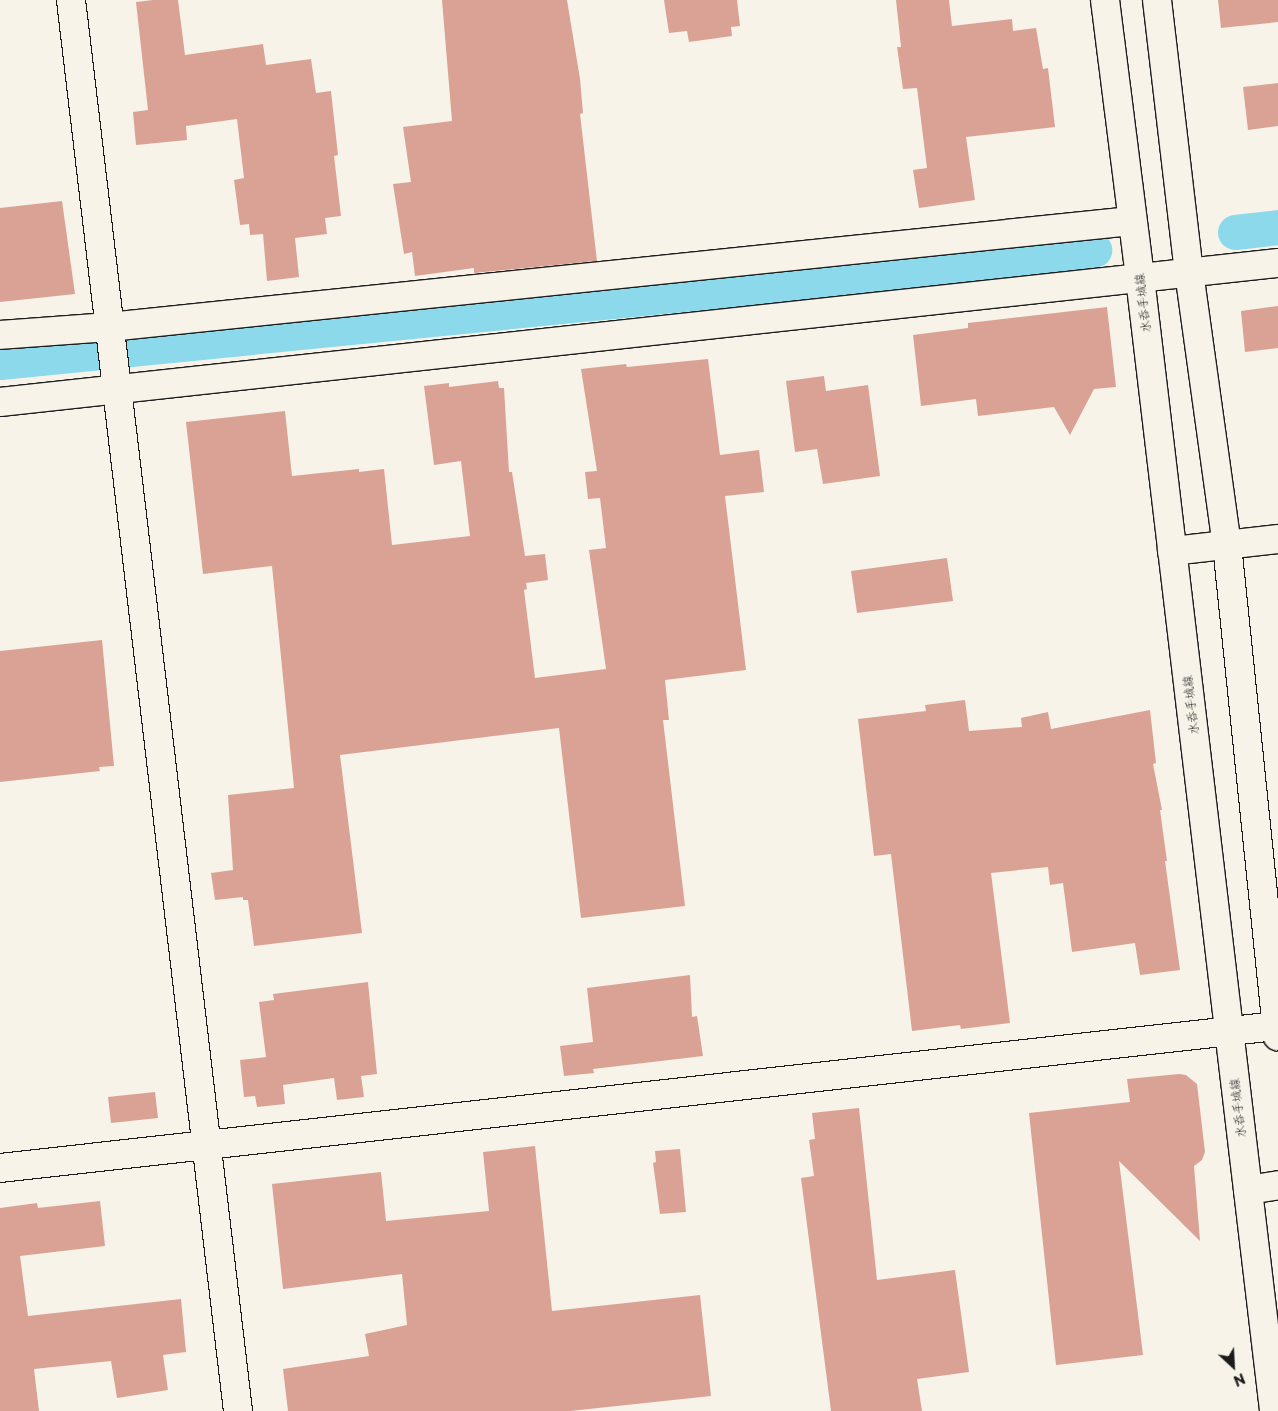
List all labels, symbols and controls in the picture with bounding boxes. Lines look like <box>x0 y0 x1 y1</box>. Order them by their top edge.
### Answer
street label: 水呑手城線 <box>1132 272 1154 334</box>
street label: 水呑手城線 <box>1180 674 1202 736</box>
street label: 水呑手城線 <box>1227 1077 1249 1139</box>
north arrow <box>1208 1341 1258 1391</box>
text: N <box>1230 1368 1249 1392</box>

